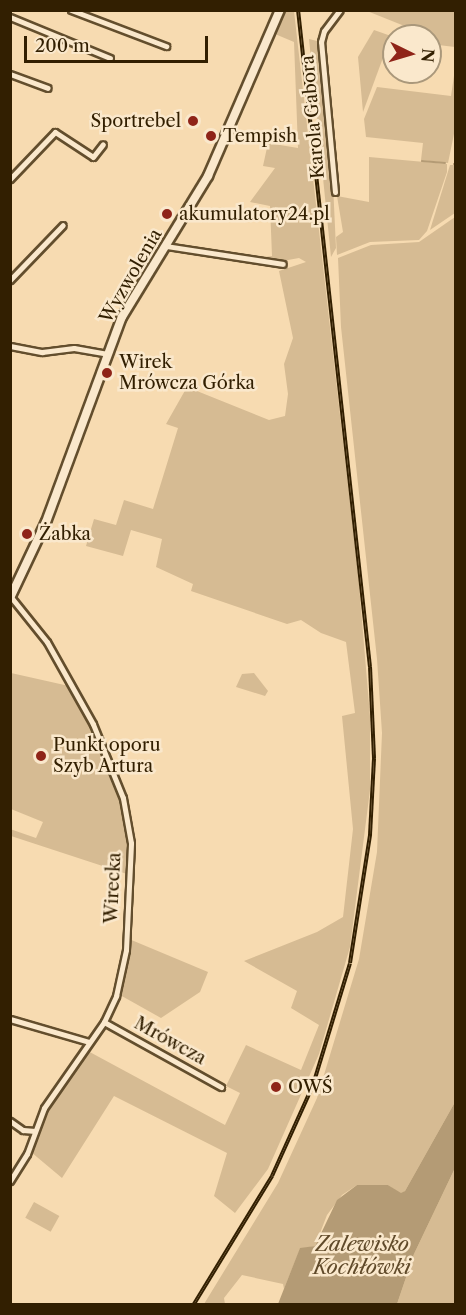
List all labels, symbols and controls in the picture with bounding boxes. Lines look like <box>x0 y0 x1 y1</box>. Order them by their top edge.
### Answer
scale bar <box>27 24 212 62</box>
north arrow <box>382 24 442 84</box>
text: 200 m <box>35 35 90 57</box>
text: N <box>417 48 439 63</box>
street label: Karola Gabora <box>297 54 329 180</box>
place label: Sportrebel <box>91 110 181 132</box>
marker: Sportrebel <box>186 114 200 128</box>
place label: Tempish <box>223 125 297 147</box>
marker: Tempish <box>204 129 218 143</box>
place label: akumulatory24.pl <box>179 203 330 225</box>
marker: akumulatory24.pl <box>160 207 174 221</box>
street label: Wyzwolenia <box>95 225 167 327</box>
place label: Wirek Mrówcza Górka <box>119 352 255 394</box>
marker: Wirek Mrówcza Górka <box>100 366 114 380</box>
place label: Żabka <box>39 523 91 545</box>
marker: Żabka <box>20 527 34 541</box>
place label: Punkt oporu Szyb Artura <box>53 735 161 777</box>
marker: Punkt oporu Szyb Artura <box>34 749 48 763</box>
street label: Wirecka <box>100 852 126 924</box>
street label: Mrówcza <box>130 1012 210 1070</box>
place label: OWŚ <box>288 1076 333 1098</box>
marker: OWŚ <box>269 1080 283 1094</box>
water label: Zalewisko Kochłówki <box>313 1232 411 1279</box>

